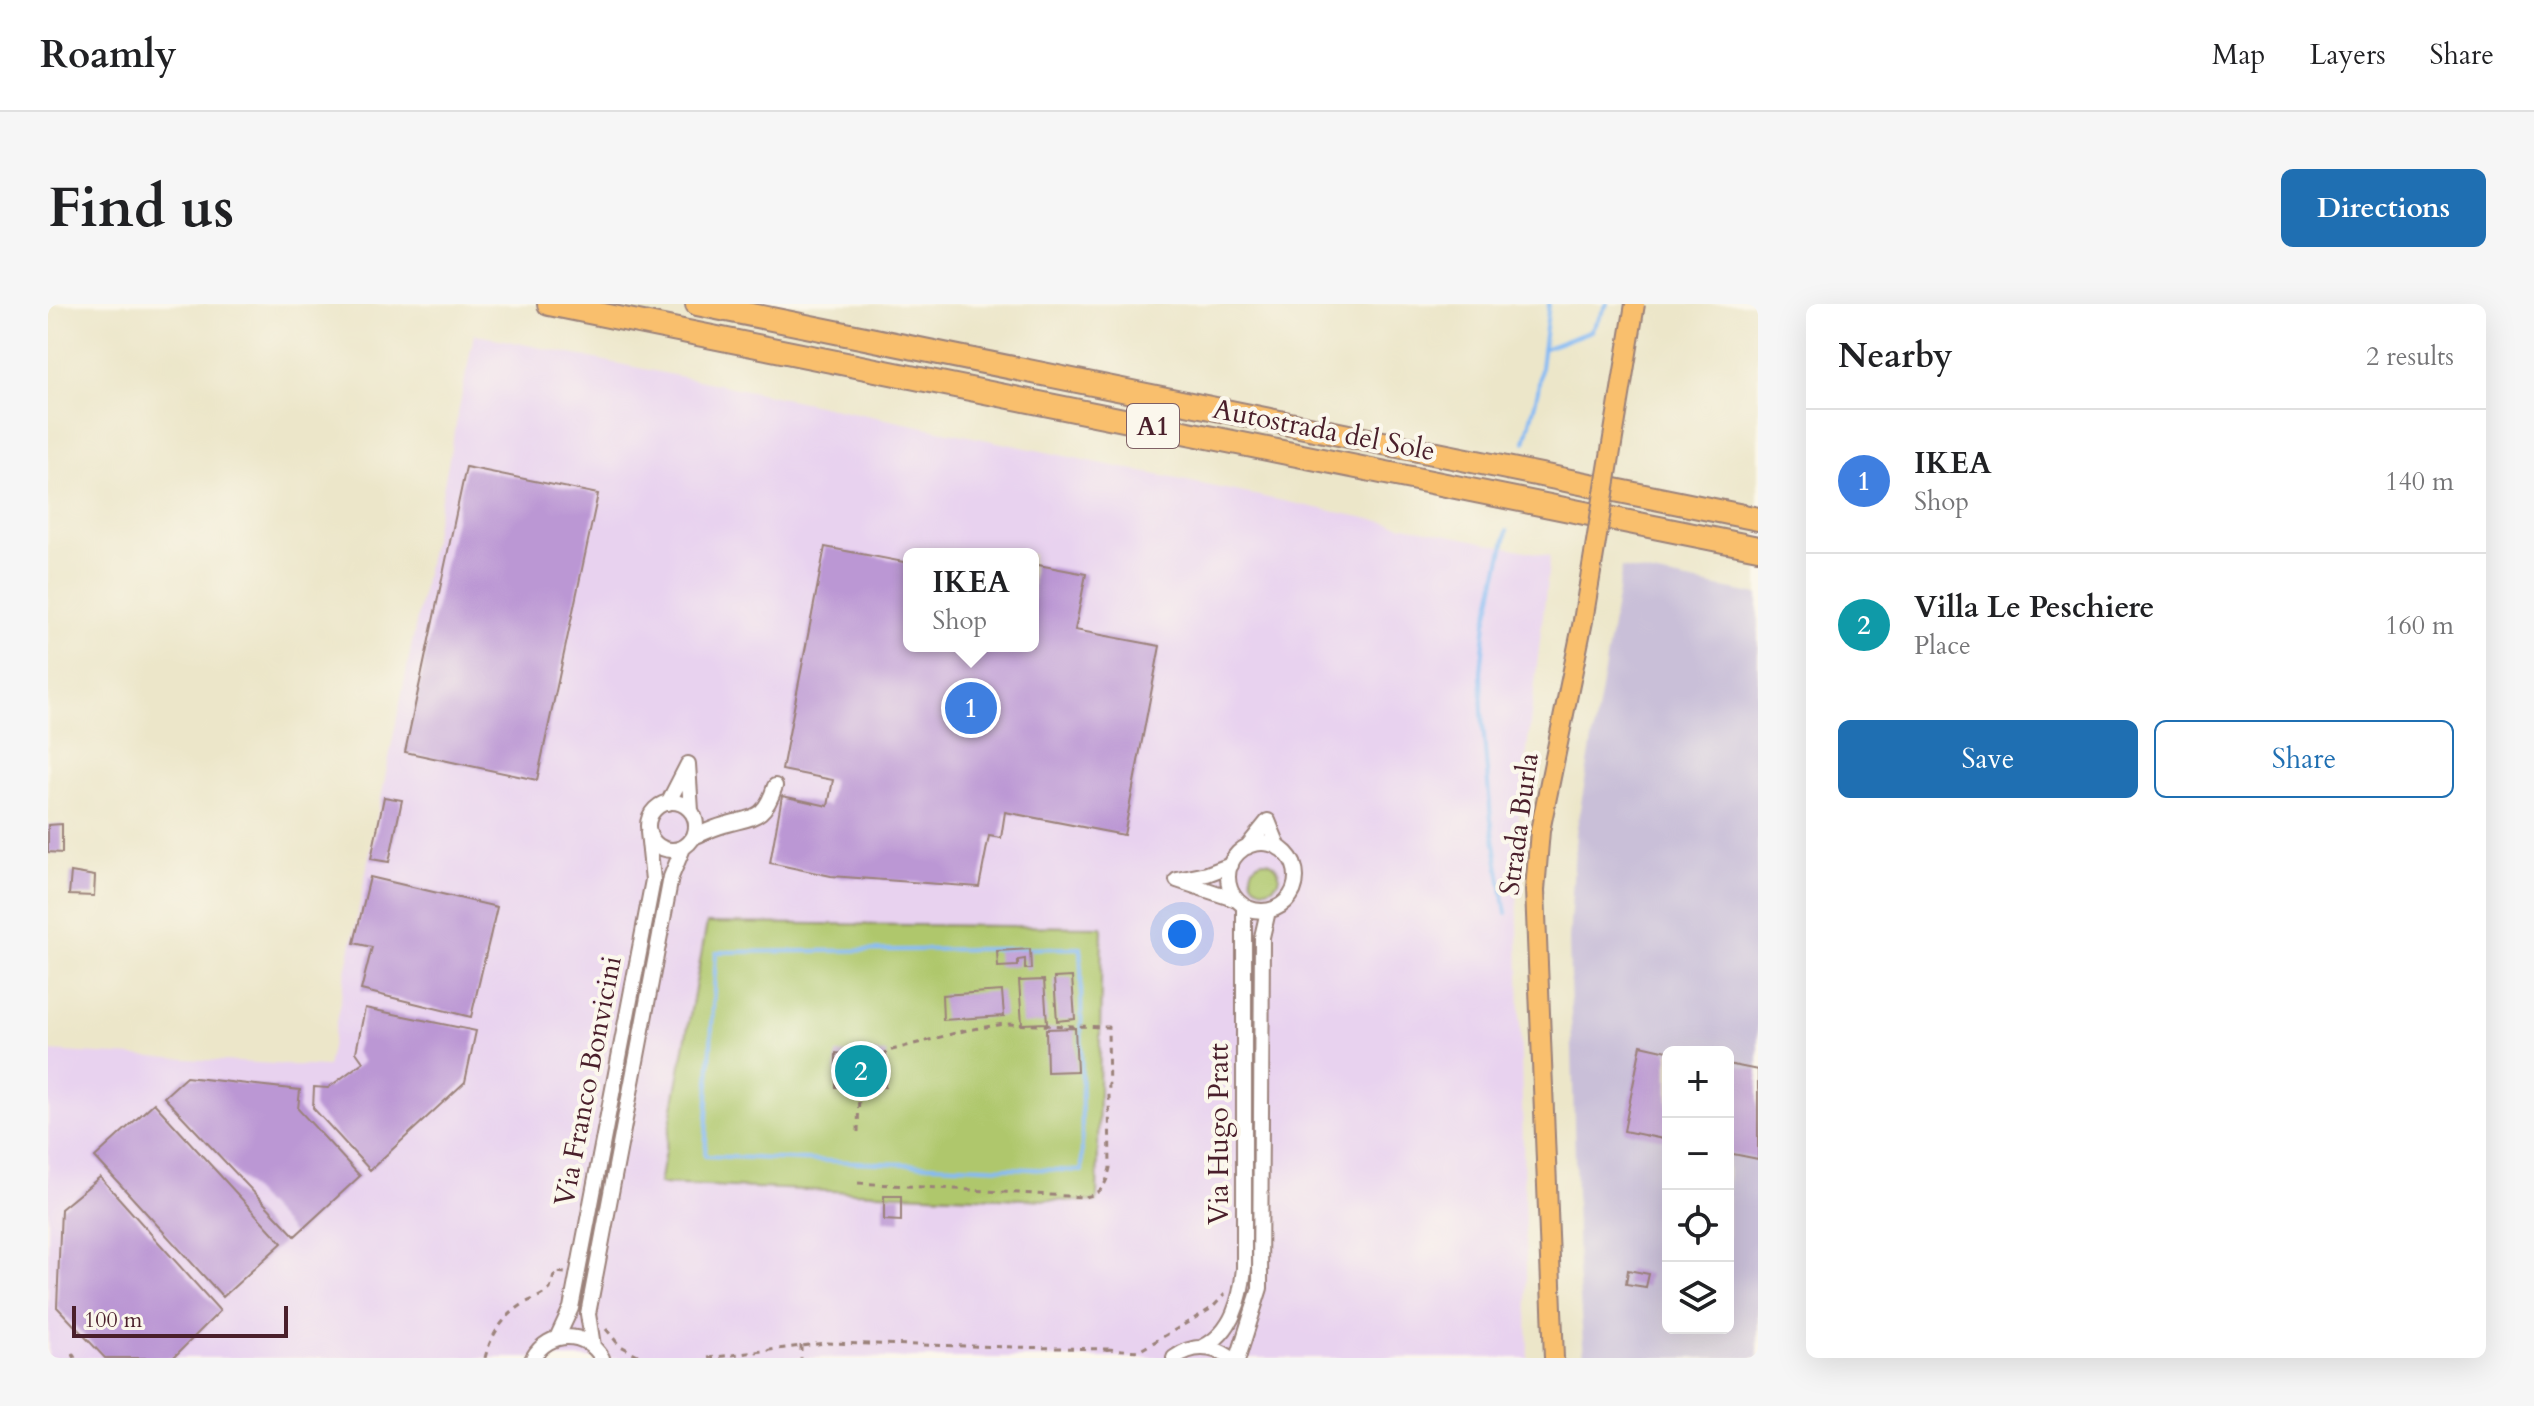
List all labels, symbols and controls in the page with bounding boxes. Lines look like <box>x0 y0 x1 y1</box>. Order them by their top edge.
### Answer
text: Roamly <box>40 29 177 81</box>
text: Map <box>2212 36 2265 74</box>
text: Layers <box>2309 36 2386 74</box>
text: Share <box>2430 36 2494 74</box>
button: Directions <box>2281 169 2486 247</box>
text: Find us <box>48 171 234 246</box>
text: Nearby <box>1838 333 1953 379</box>
text: 2 results <box>2366 339 2454 374</box>
street label: Autostrada del Sole <box>1210 390 1438 470</box>
road number: A1 <box>1127 404 1179 448</box>
text: IKEA <box>1914 443 1992 484</box>
text: 1 <box>1857 464 1871 499</box>
text: 140 m <box>2385 464 2454 499</box>
text: Shop <box>1914 484 1969 519</box>
popup <box>903 548 1039 652</box>
text: IKEA <box>932 562 1010 603</box>
text: Villa Le Peschiere <box>1914 587 2154 628</box>
text: Shop <box>932 603 987 638</box>
text: 2 <box>1857 608 1871 643</box>
text: 160 m <box>2385 608 2454 643</box>
text: Place <box>1914 628 1971 663</box>
pin: 1 <box>945 678 997 738</box>
button: Save <box>1838 720 2138 798</box>
button: Share <box>2154 720 2454 798</box>
street label: Strada Burla <box>1490 750 1548 898</box>
your location <box>1162 914 1202 954</box>
street label: Via Franco Bonvicini <box>545 952 631 1209</box>
pin: 2 <box>835 1041 887 1101</box>
street label: Via Hugo Pratt <box>1200 1043 1238 1225</box>
map controls <box>1662 1046 1734 1334</box>
button: + <box>1662 1046 1734 1118</box>
button: − <box>1662 1118 1734 1190</box>
button: locate <box>1662 1190 1734 1262</box>
button: layers <box>1662 1262 1734 1334</box>
scale bar <box>72 1302 288 1338</box>
text: 100 m <box>84 1305 142 1335</box>

